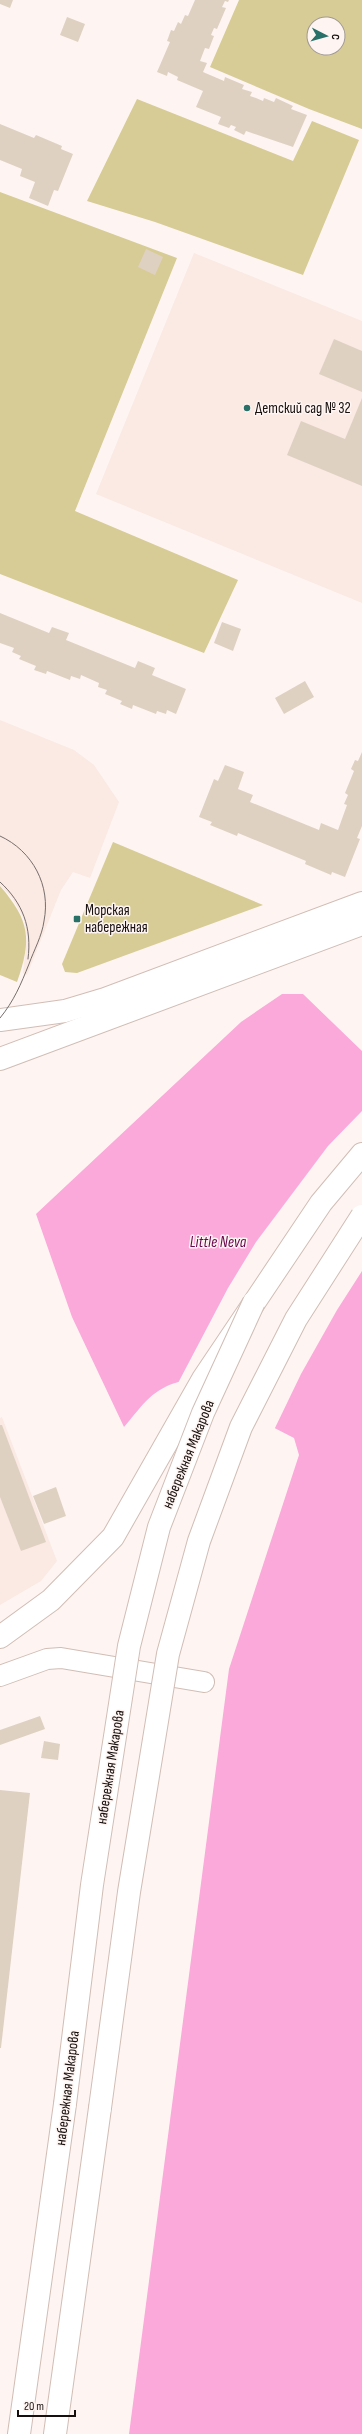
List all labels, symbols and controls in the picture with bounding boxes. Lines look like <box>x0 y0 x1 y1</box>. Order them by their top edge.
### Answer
north arrow <box>306 16 346 56</box>
text: С <box>329 34 342 41</box>
place label: Детский сад № 32 <box>255 399 351 418</box>
marker: Детский сад № 32 <box>242 403 252 413</box>
place label: Морская набережная <box>85 901 148 937</box>
marker: Морская набережная <box>72 914 82 924</box>
water label: Little Neva <box>190 1233 247 1252</box>
street label: набережная Макарова <box>158 1397 219 1511</box>
street label: набережная Макарова <box>92 1708 129 1826</box>
street label: набережная Макарова <box>51 2029 84 2147</box>
scale bar <box>18 2392 75 2418</box>
text: 20 m <box>24 2399 44 2414</box>

